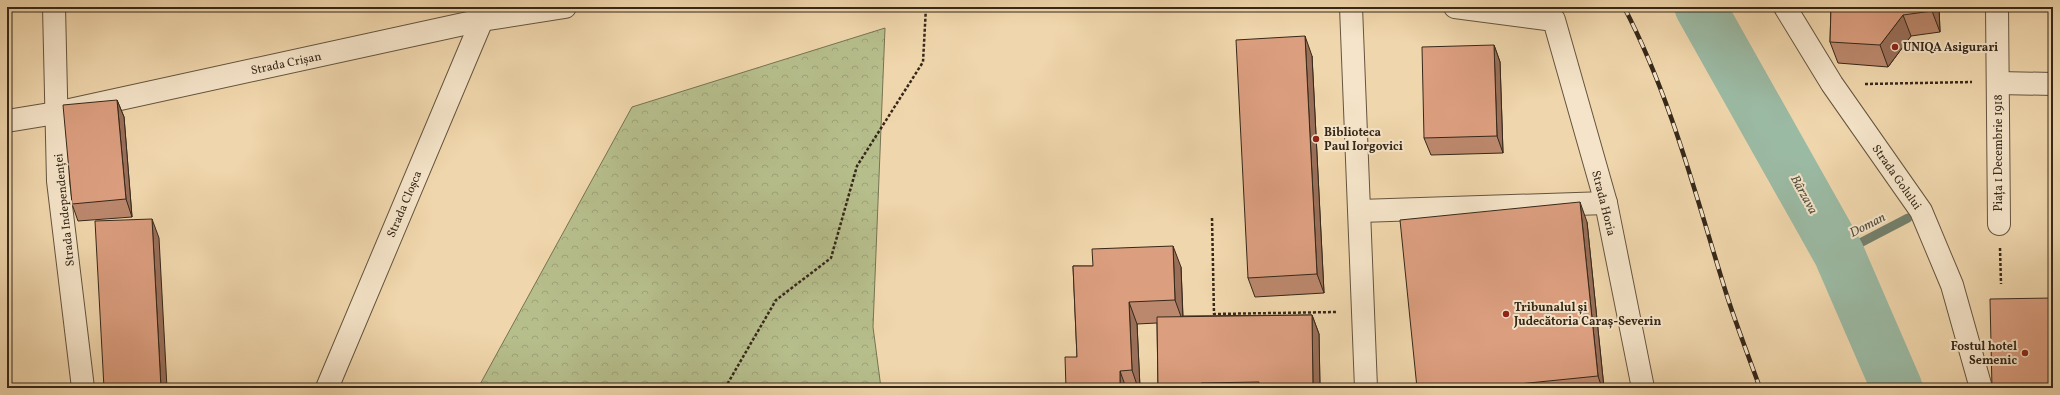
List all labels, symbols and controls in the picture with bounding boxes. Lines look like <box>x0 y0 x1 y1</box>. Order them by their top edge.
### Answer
place label: UNIQA Asigurari <box>1903 40 1998 56</box>
marker: UNIQA Asigurari <box>1890 42 1900 52</box>
street label: Strada Crișan <box>249 49 323 79</box>
street label: Piața 1 Decembrie 1918 <box>1991 94 2007 212</box>
place label: Biblioteca Paul Iorgovici <box>1324 125 1403 155</box>
marker: Biblioteca Paul Iorgovici <box>1311 134 1321 144</box>
street label: Strada Golului <box>1868 142 1925 214</box>
street label: Strada Independenței <box>51 152 79 267</box>
street label: Strada Cloșca <box>384 168 426 240</box>
street label: Strada Horia <box>1587 169 1619 238</box>
water label: Bârzava <box>1785 172 1821 218</box>
water label: Doman <box>1847 209 1889 243</box>
place label: Tribunalul și Judecătoria Caraș-Severin <box>1513 300 1662 330</box>
marker: Tribunalul și Judecătoria Caraș-Severin <box>1501 309 1511 319</box>
place label: Fostul hotel Semenic <box>1951 339 2017 369</box>
marker: Fostul hotel Semenic <box>2020 348 2030 358</box>

